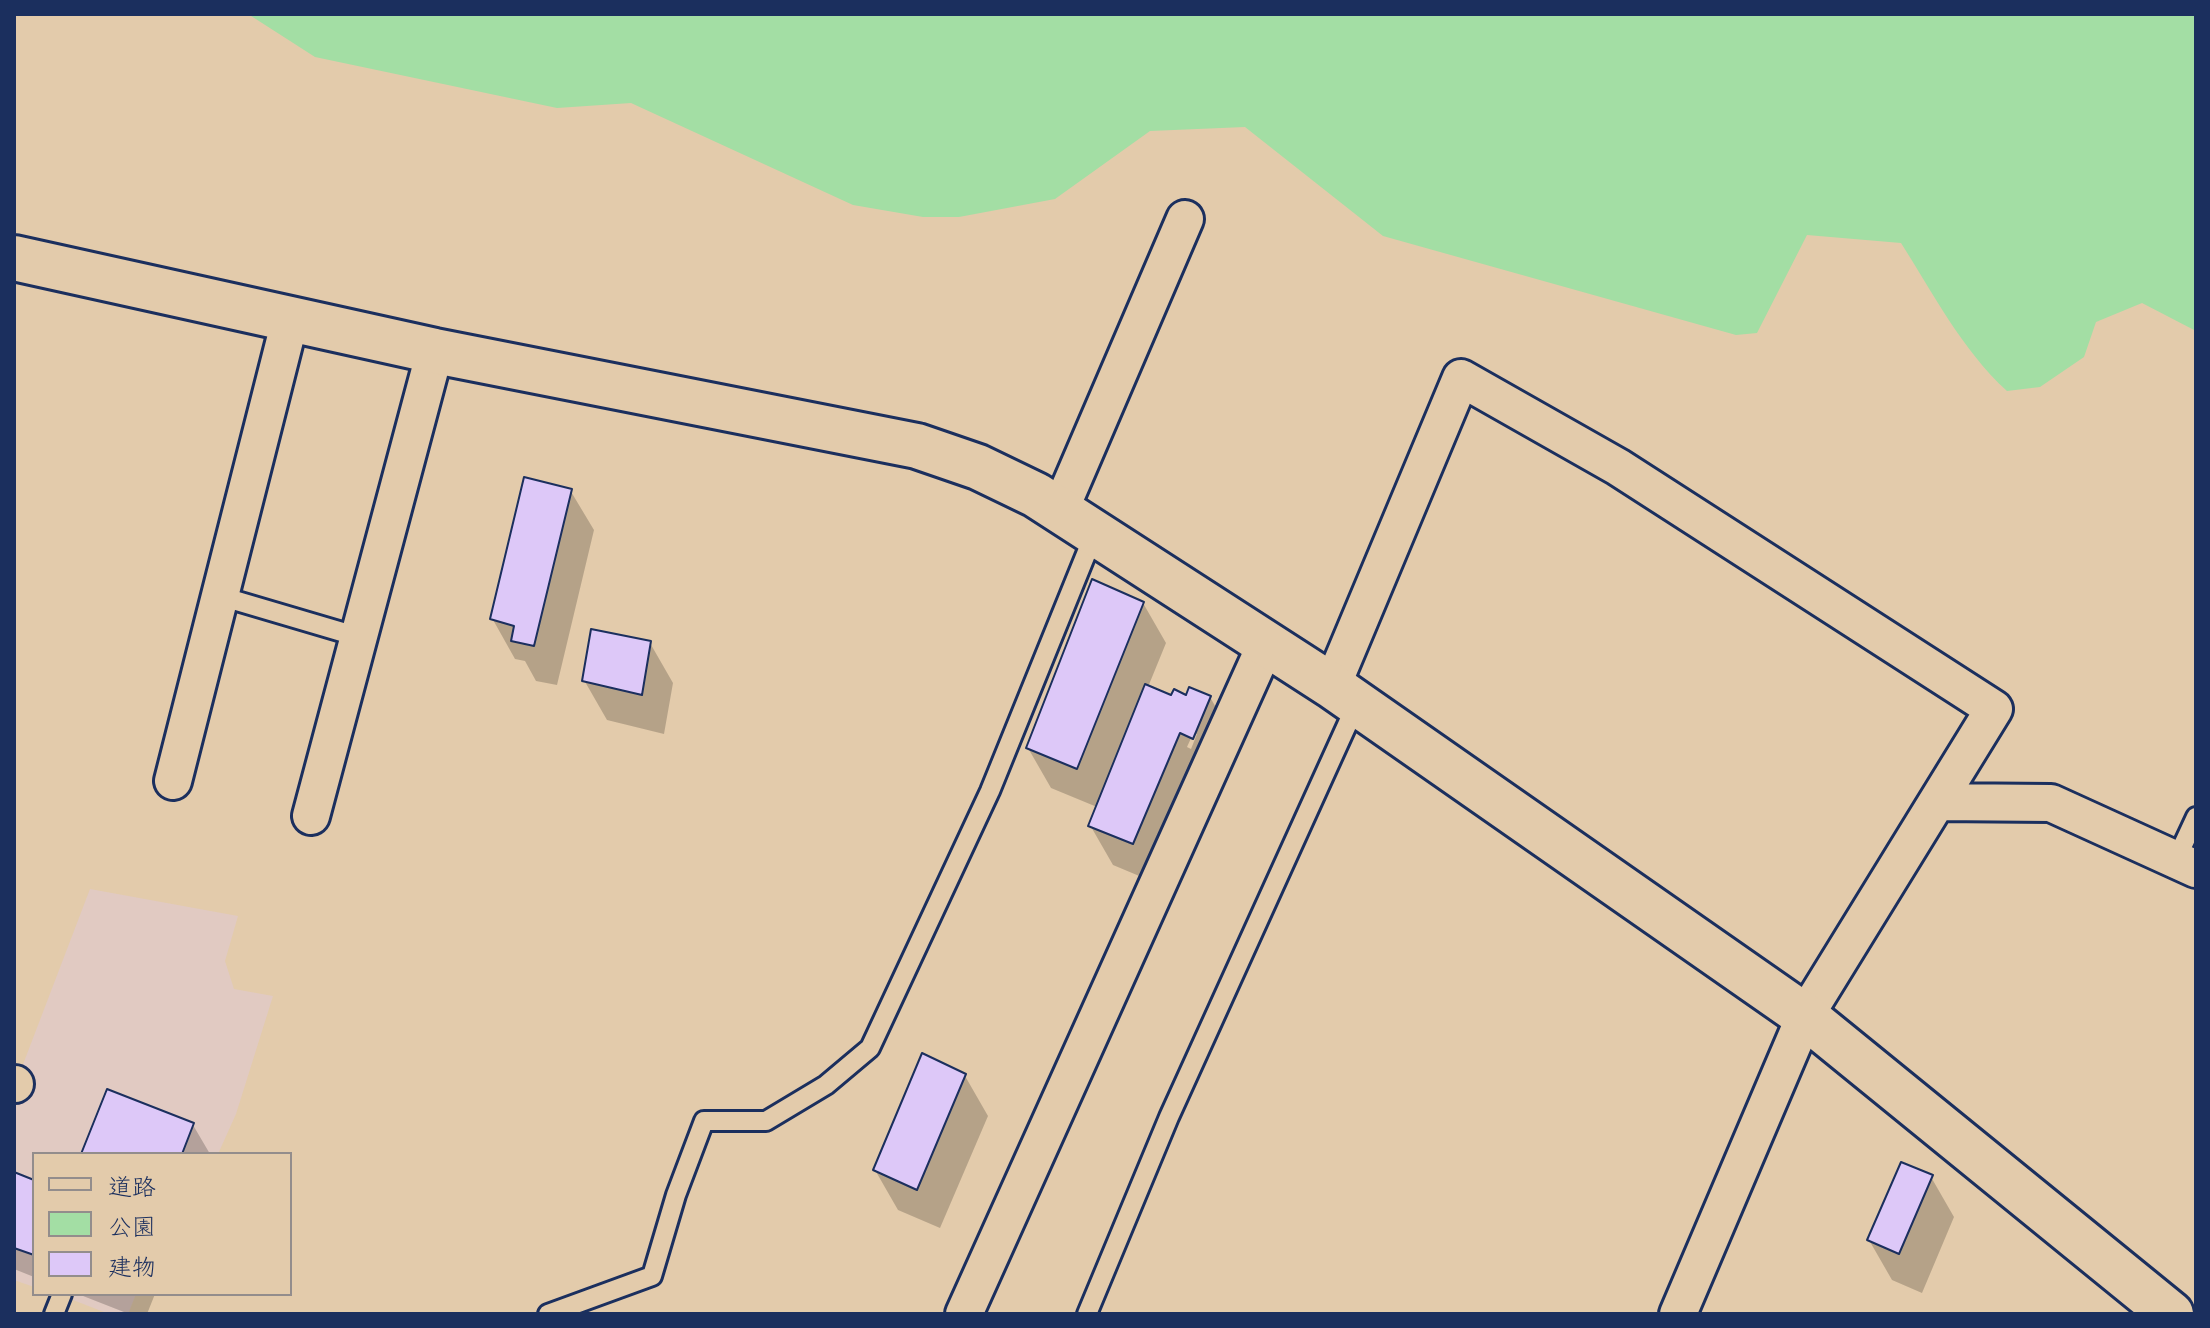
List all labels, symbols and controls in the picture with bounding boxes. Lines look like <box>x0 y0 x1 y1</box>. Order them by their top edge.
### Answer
legend <box>32 1152 292 1296</box>
text: 道路 <box>108 1173 156 1202</box>
text: 公園 <box>108 1213 156 1242</box>
text: 建物 <box>108 1253 156 1282</box>

